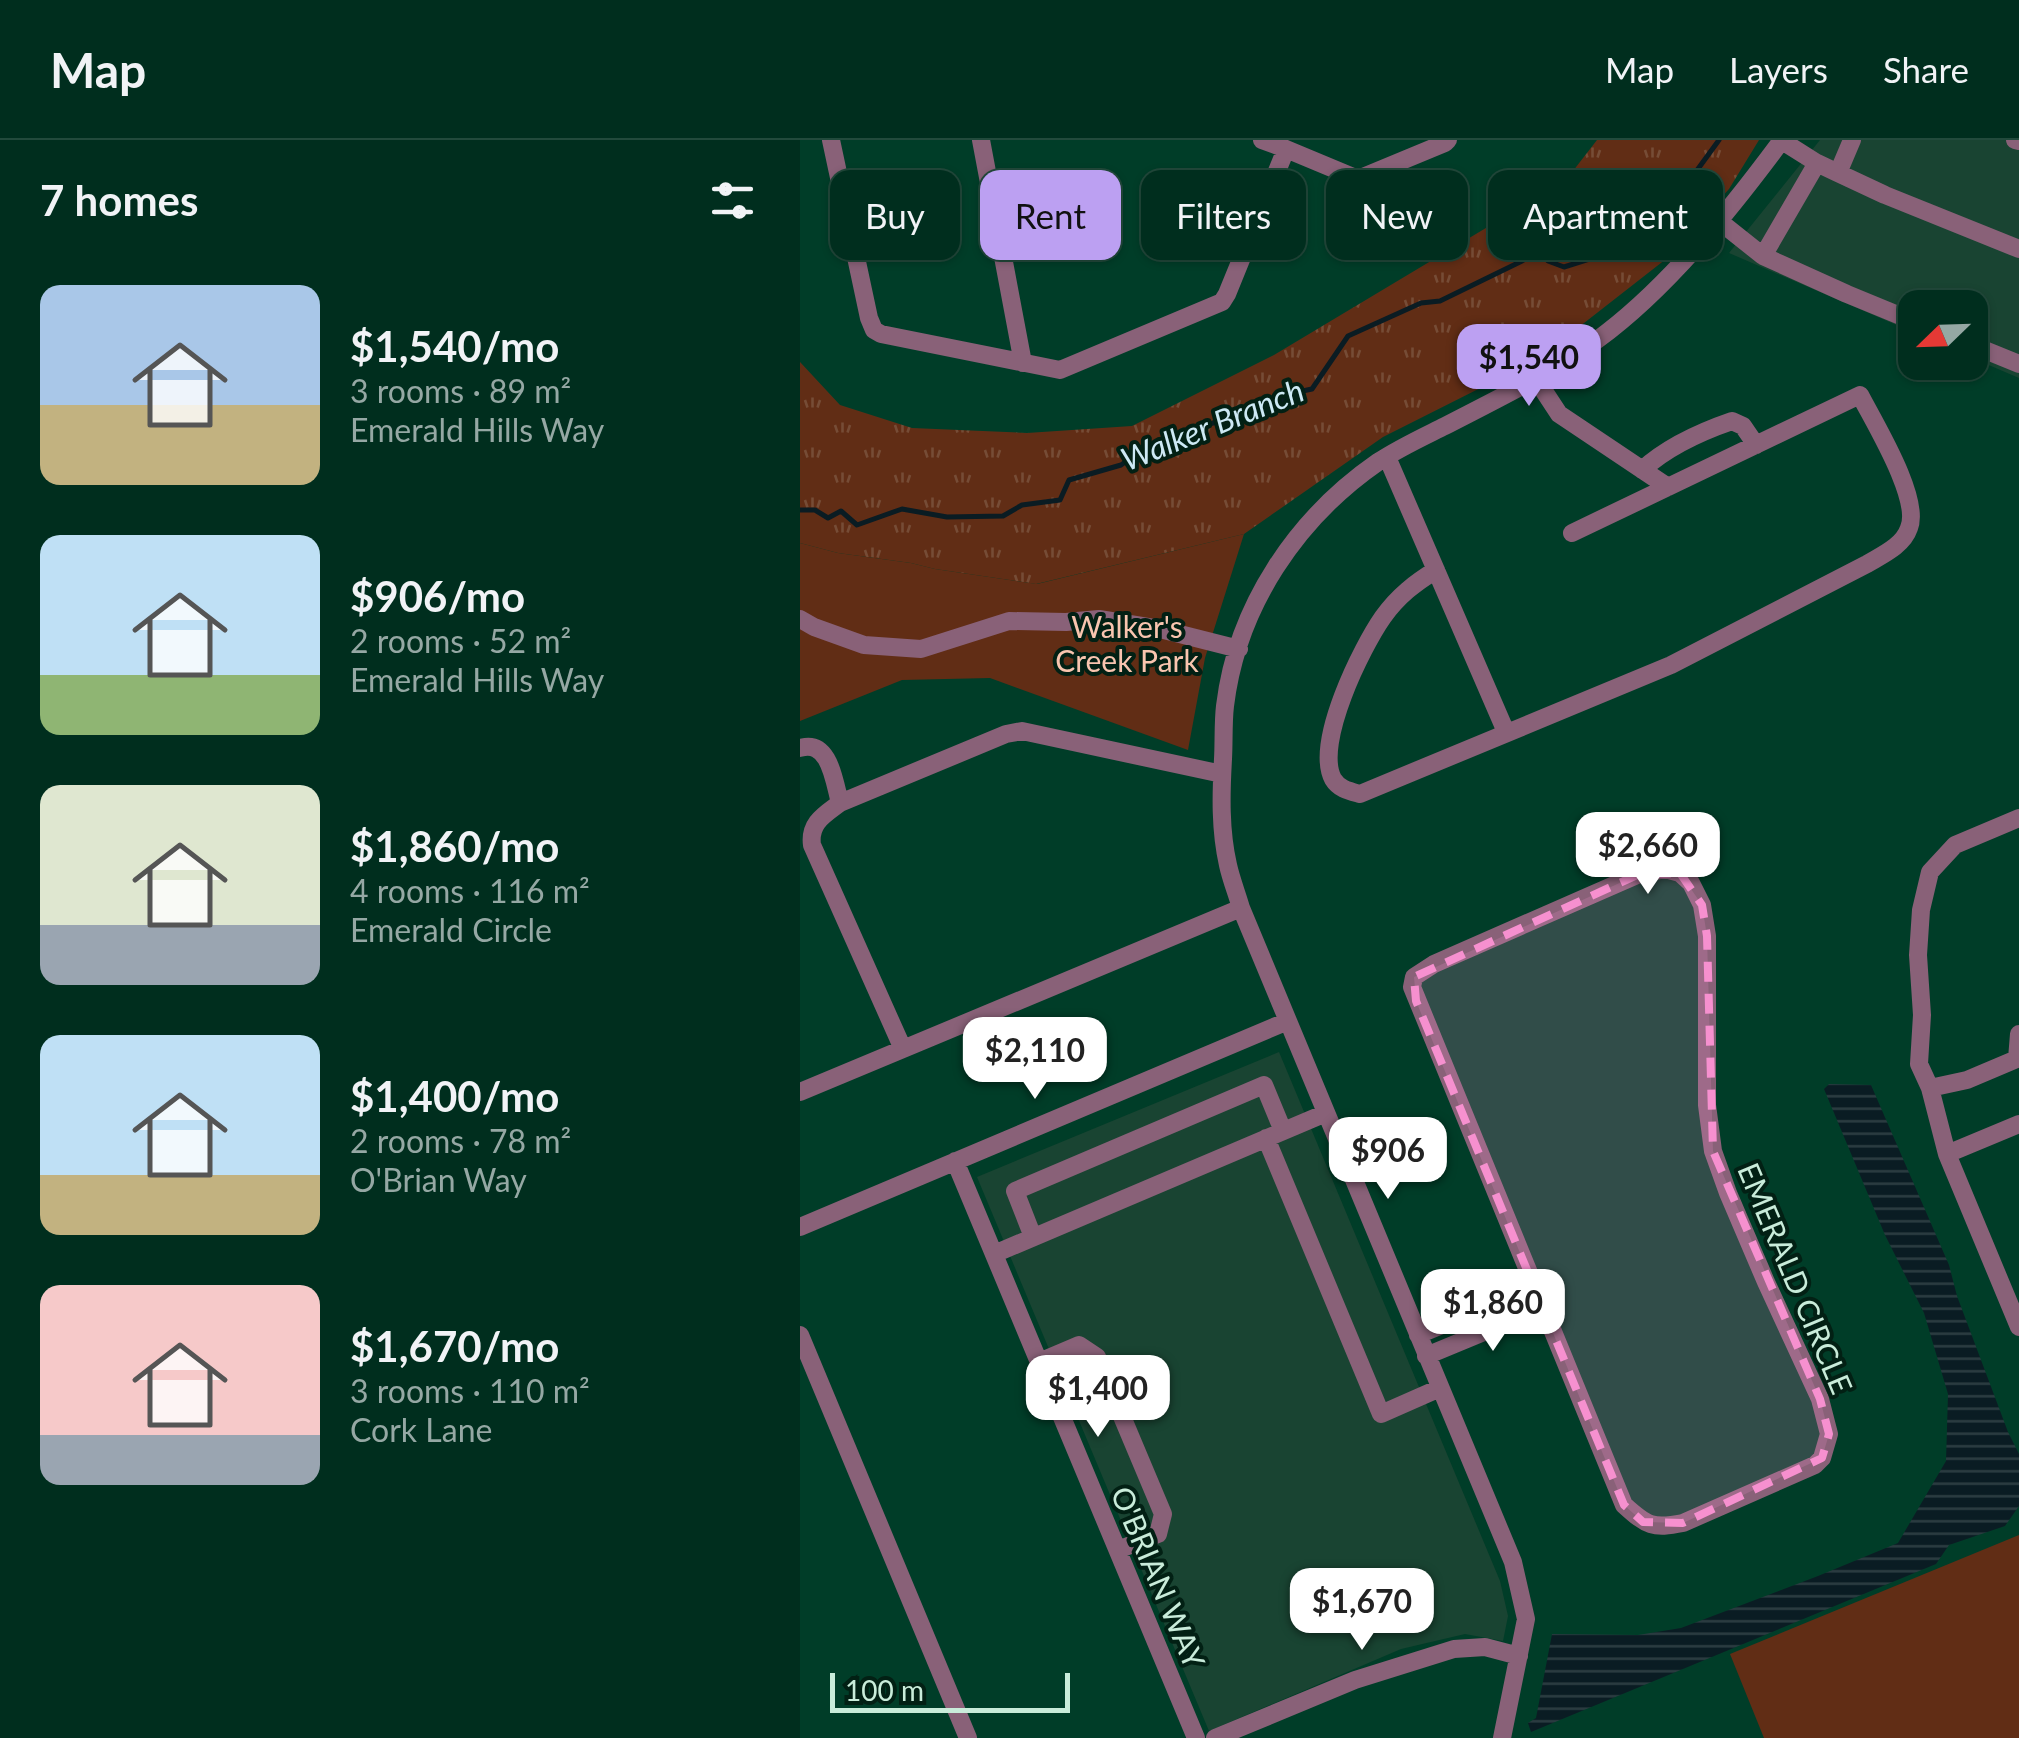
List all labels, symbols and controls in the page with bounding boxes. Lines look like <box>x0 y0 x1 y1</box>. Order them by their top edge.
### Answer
text: Map <box>50 41 146 98</box>
text: Map <box>1605 48 1674 90</box>
text: Layers <box>1729 48 1828 90</box>
text: Share <box>1883 48 1969 90</box>
chip: Buy <box>830 170 960 260</box>
chip: Rent <box>980 170 1121 260</box>
chip: Filters <box>1141 170 1306 260</box>
chip: New <box>1326 170 1468 260</box>
chip: Apartment <box>1488 170 1723 260</box>
icon: filters <box>705 173 760 228</box>
text: 7 homes <box>40 175 198 225</box>
north arrow <box>1898 290 1988 380</box>
map controls <box>1898 290 1988 380</box>
text: $1,540/mo <box>350 321 559 371</box>
pin: $1,540 <box>1448 324 1610 409</box>
icon: home <box>120 325 240 445</box>
text: $1,540 <box>1479 337 1579 376</box>
water label: Walker Branch <box>1115 370 1309 478</box>
text: 3 rooms · 89 m² <box>350 371 571 410</box>
text: Emerald Hills Way <box>350 410 604 449</box>
text: $906/mo <box>350 571 525 621</box>
icon: home <box>120 575 240 695</box>
park label: Walker's Creek Park <box>1055 608 1199 678</box>
text: 2 rooms · 52 m² <box>350 621 571 660</box>
text: Emerald Hills Way <box>350 660 604 699</box>
pin: $2,660 <box>1567 812 1729 897</box>
text: $1,860/mo <box>350 821 559 871</box>
icon: home <box>120 825 240 945</box>
text: $2,660 <box>1598 825 1698 864</box>
text: 4 rooms · 116 m² <box>350 871 590 910</box>
text: Emerald Circle <box>350 910 552 949</box>
pin: $2,110 <box>954 1017 1116 1102</box>
text: $2,110 <box>985 1030 1085 1069</box>
text: $1,400/mo <box>350 1071 559 1121</box>
icon: home <box>120 1075 240 1195</box>
pin: $906 <box>1329 1117 1447 1202</box>
text: 2 rooms · 78 m² <box>350 1121 571 1160</box>
text: $906 <box>1351 1130 1425 1169</box>
street label: EMERALD CIRCLE <box>1731 1157 1861 1399</box>
text: O'Brian Way <box>350 1160 527 1199</box>
pin: $1,860 <box>1412 1269 1574 1354</box>
text: $1,860 <box>1443 1282 1543 1321</box>
text: $1,670/mo <box>350 1321 559 1371</box>
icon: home <box>120 1325 240 1445</box>
pin: $1,400 <box>1017 1355 1179 1440</box>
text: $1,400 <box>1048 1368 1148 1407</box>
text: 3 rooms · 110 m² <box>350 1371 590 1410</box>
text: Cork Lane <box>350 1410 492 1449</box>
street label: O'BRIAN WAY <box>1105 1481 1214 1674</box>
pin: $1,670 <box>1281 1568 1443 1653</box>
text: $1,670 <box>1312 1581 1412 1620</box>
scale bar <box>830 1668 1070 1712</box>
text: 100 m <box>845 1673 924 1707</box>

